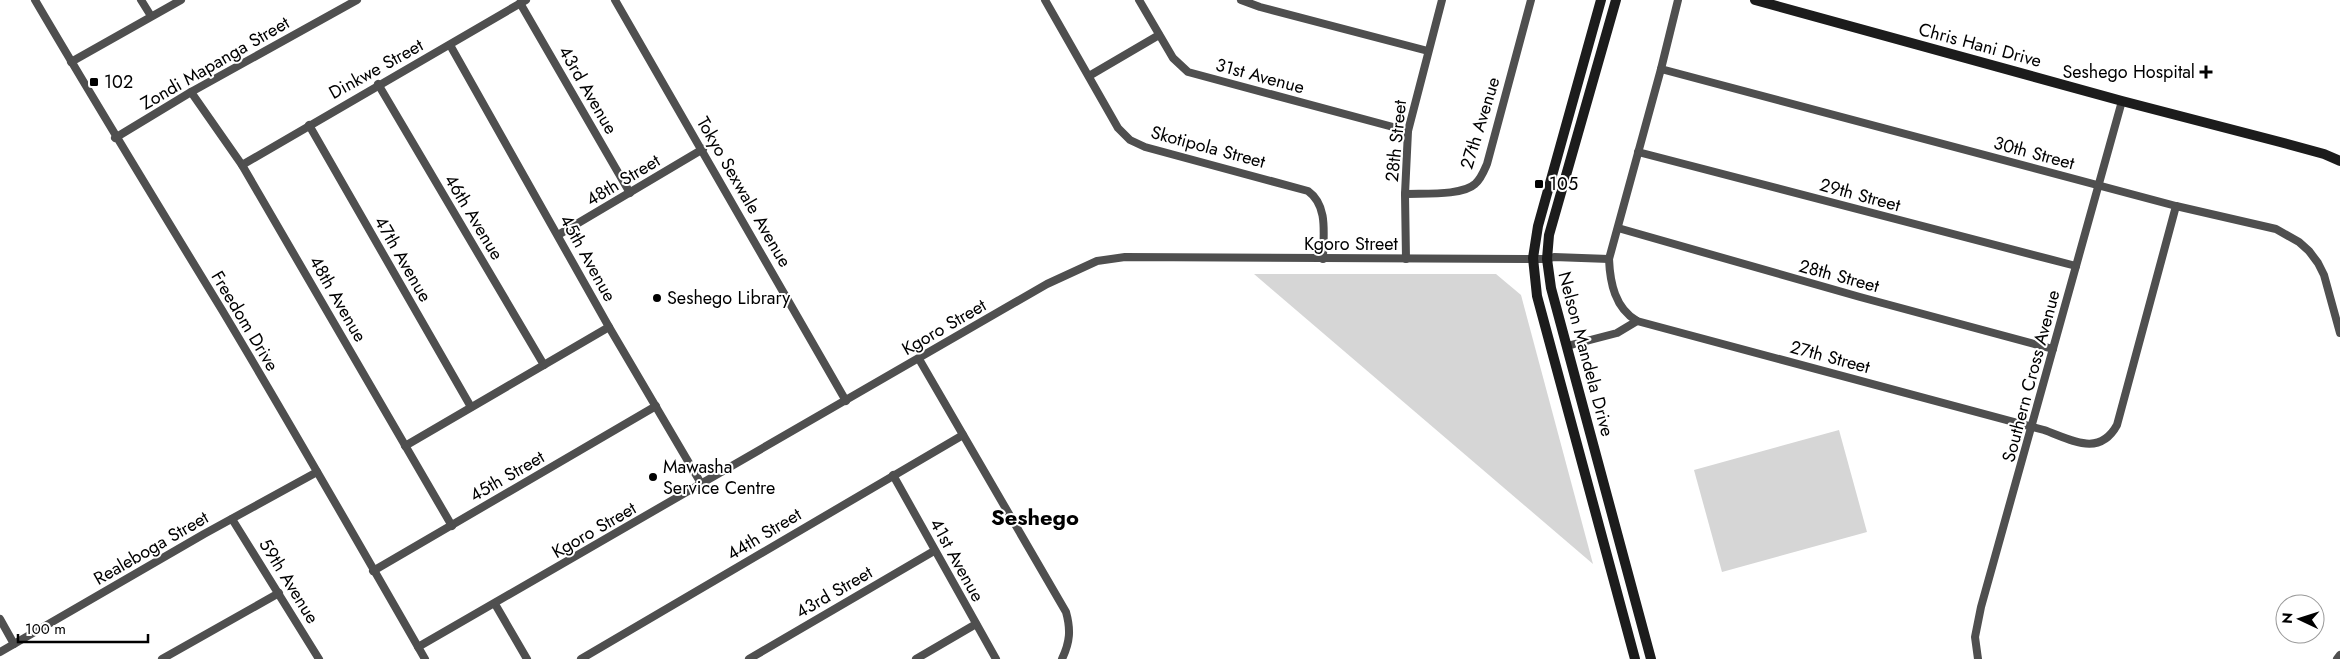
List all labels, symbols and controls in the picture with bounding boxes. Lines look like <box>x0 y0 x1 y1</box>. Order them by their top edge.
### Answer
street label: Zondi Mapanga Street <box>136 9 295 116</box>
street label: Chris Hani Drive <box>1916 16 2044 74</box>
street label: Dinkwe Street <box>324 32 428 106</box>
street label: 43rd Avenue <box>552 41 624 139</box>
street label: 31st Avenue <box>1213 52 1307 100</box>
place label: Seshego Hospital <box>2062 59 2195 85</box>
marker: Seshego Hospital <box>2199 65 2213 79</box>
place label: 102 <box>104 69 133 95</box>
street label: 27th Avenue <box>1454 74 1506 172</box>
marker: 102 <box>88 76 100 88</box>
street label: 28th Street <box>1379 98 1413 183</box>
street label: Tokyo Sexwale Avenue <box>690 112 798 272</box>
street label: Skotipola Street <box>1148 119 1269 175</box>
street label: 30th Street <box>1991 130 2078 176</box>
street label: 48th Street <box>581 147 666 212</box>
street label: 46th Avenue <box>438 169 510 265</box>
place label: 105 <box>1549 171 1578 197</box>
street label: 29th Street <box>1817 172 1904 218</box>
marker: 105 <box>1533 178 1545 190</box>
street label: 45th Avenue <box>553 210 623 306</box>
street label: 47th Avenue <box>368 211 438 307</box>
street label: Kgoro Street <box>1304 231 1399 257</box>
street label: 48th Avenue <box>303 251 373 347</box>
street label: 28th Street <box>1796 253 1883 299</box>
street label: Freedom Drive <box>205 266 285 376</box>
street label: Nelson Mandela Drive <box>1551 269 1621 439</box>
place label: Seshego Library <box>667 285 790 311</box>
street label: Southern Cross Avenue <box>1996 287 2066 465</box>
marker: Seshego Library <box>651 292 663 304</box>
street label: Kgoro Street <box>897 292 992 362</box>
street label: 27th Street <box>1787 334 1874 380</box>
street label: 45th Street <box>465 444 550 508</box>
place label: Mawasha Service Centre <box>663 454 775 501</box>
marker: Mawasha Service Centre <box>647 471 659 483</box>
street label: Kgoro Street <box>547 495 642 565</box>
street label: 44th Street <box>722 501 807 567</box>
district label: Seshego <box>991 501 1079 533</box>
street label: Realeboga Street <box>89 504 214 591</box>
street label: 41st Avenue <box>923 514 991 606</box>
street label: 59th Avenue <box>253 534 325 628</box>
street label: 43rd Street <box>791 559 878 625</box>
north arrow <box>2275 594 2325 644</box>
scale bar <box>18 612 148 644</box>
text: N <box>2277 612 2297 624</box>
text: 100 m <box>25 618 66 640</box>

